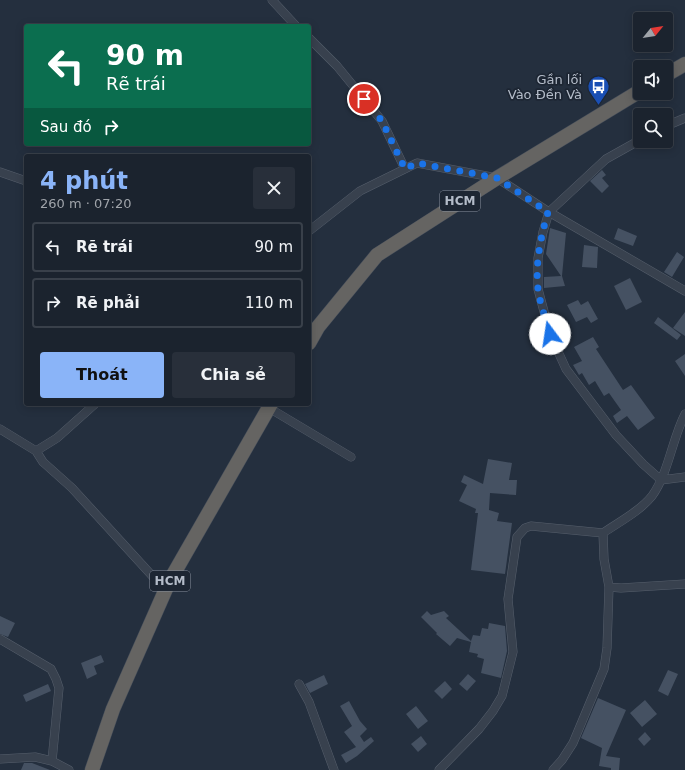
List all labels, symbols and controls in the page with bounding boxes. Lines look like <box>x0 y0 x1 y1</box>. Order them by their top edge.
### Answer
north arrow <box>633 12 673 52</box>
map controls <box>633 12 673 148</box>
text: 90 m <box>106 39 184 72</box>
icon: left <box>40 40 92 92</box>
button: sound <box>633 60 673 100</box>
place label: Gần lối Vào Đền Và <box>508 72 582 102</box>
text: Rẽ trái <box>106 73 166 94</box>
bus stop icon: Gần lối Vào Đền Và <box>585 73 611 106</box>
pin <box>347 82 381 116</box>
icon: arrive <box>353 88 375 110</box>
button: search <box>633 108 673 148</box>
icon: right <box>100 116 122 138</box>
text: Sau đó <box>40 118 92 136</box>
text: 4 phút <box>40 167 128 195</box>
button: close <box>253 167 295 209</box>
road number: HCM <box>440 191 480 211</box>
text: 260 m · 07:20 <box>40 196 131 211</box>
icon: left <box>42 236 64 258</box>
text: Rẽ trái <box>76 238 133 256</box>
text: 90 m <box>255 238 293 256</box>
icon: right <box>42 292 64 314</box>
text: Rẽ phải <box>76 294 140 312</box>
text: 110 m <box>245 294 293 312</box>
position arrow <box>529 313 571 355</box>
button: Thoát <box>40 352 164 398</box>
button: Chia sẻ <box>172 352 295 398</box>
road number: HCM <box>150 571 190 591</box>

